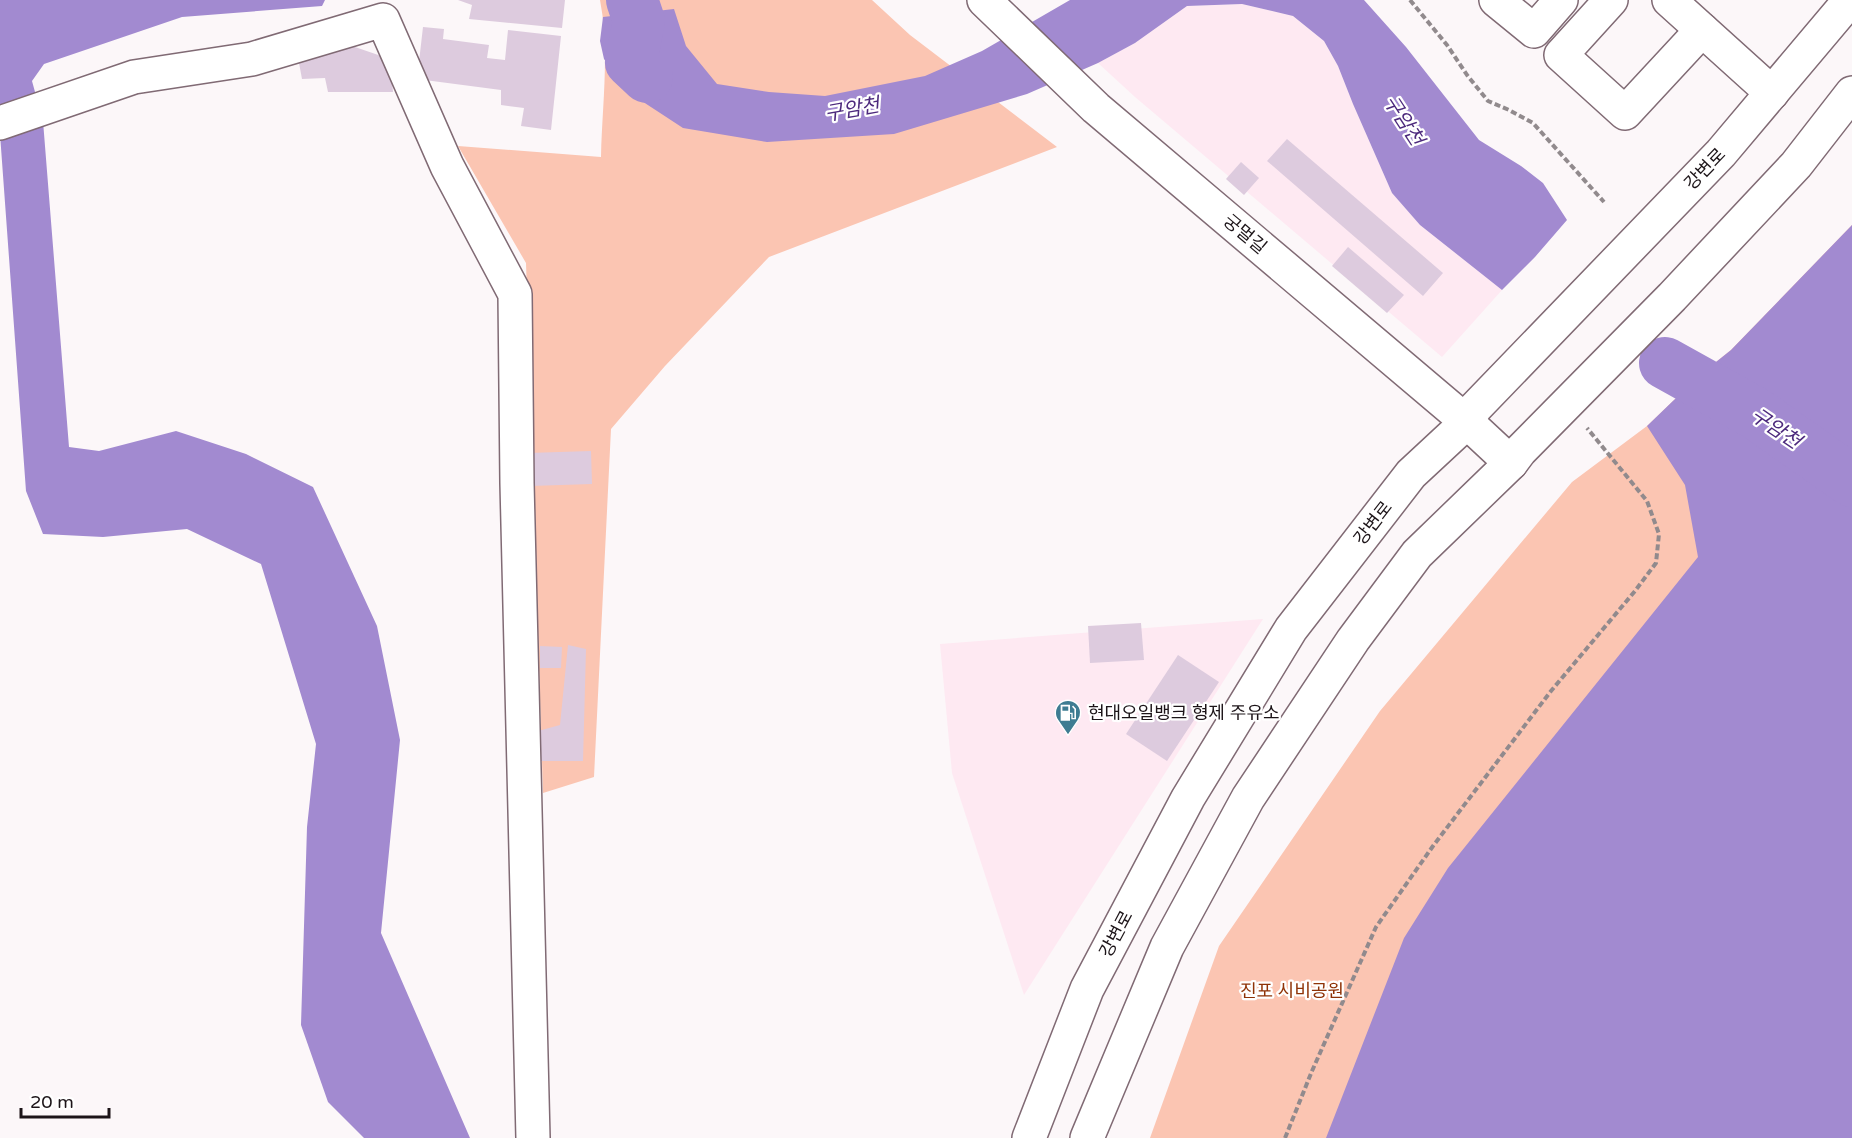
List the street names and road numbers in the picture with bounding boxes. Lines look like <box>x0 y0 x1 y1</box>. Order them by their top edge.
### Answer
street label: 강변로 <box>1680 143 1730 195</box>
street label: 궁멀길 <box>1219 210 1271 258</box>
street label: 강변로 <box>1349 497 1397 549</box>
street label: 강변로 <box>1095 907 1137 961</box>

